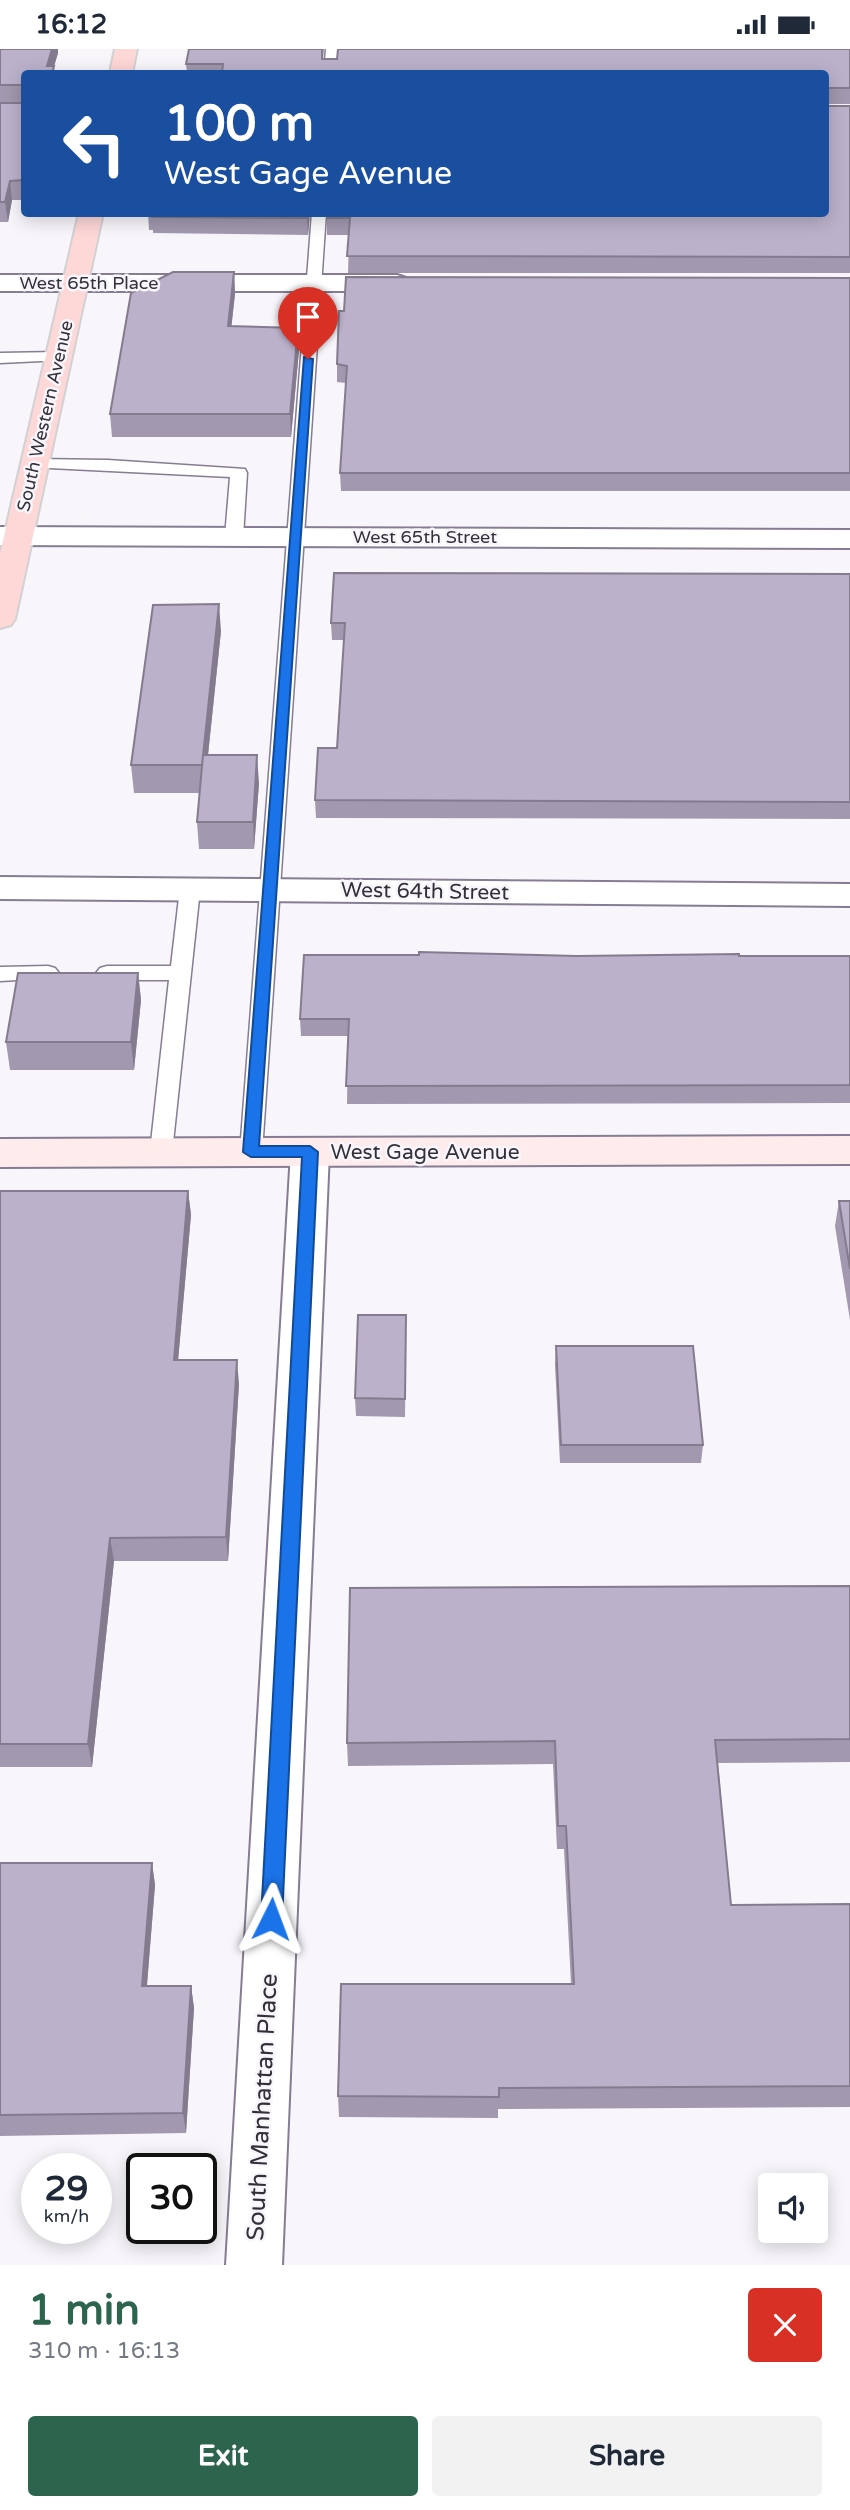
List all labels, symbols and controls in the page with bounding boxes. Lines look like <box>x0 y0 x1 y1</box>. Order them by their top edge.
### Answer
text: 16:12 <box>35 9 107 40</box>
text: 100 m <box>164 95 314 154</box>
icon: left <box>49 98 140 189</box>
text: West Gage Avenue <box>164 155 452 193</box>
street label: West 65th Place <box>19 272 159 294</box>
pin <box>278 287 338 359</box>
icon: arrive <box>289 298 327 336</box>
street label: South Western Avenue <box>12 318 78 514</box>
street label: West 65th Street <box>353 526 497 548</box>
street label: West 64th Street <box>341 878 509 905</box>
street label: West Gage Avenue <box>330 1140 520 1165</box>
position arrow <box>234 1882 308 1956</box>
street label: South Manhattan Place <box>241 1973 284 2241</box>
speed limit sign: 30 <box>126 2153 217 2244</box>
text: 29 <box>45 2168 88 2210</box>
map controls <box>758 2173 828 2243</box>
button: sound <box>758 2173 828 2243</box>
text: km/h <box>44 2205 89 2227</box>
text: 1 min <box>28 2285 140 2336</box>
button: close <box>748 2288 822 2362</box>
text: 310 m · 16:13 <box>28 2337 180 2365</box>
button: Exit <box>28 2416 418 2496</box>
button: Share <box>432 2416 822 2496</box>

